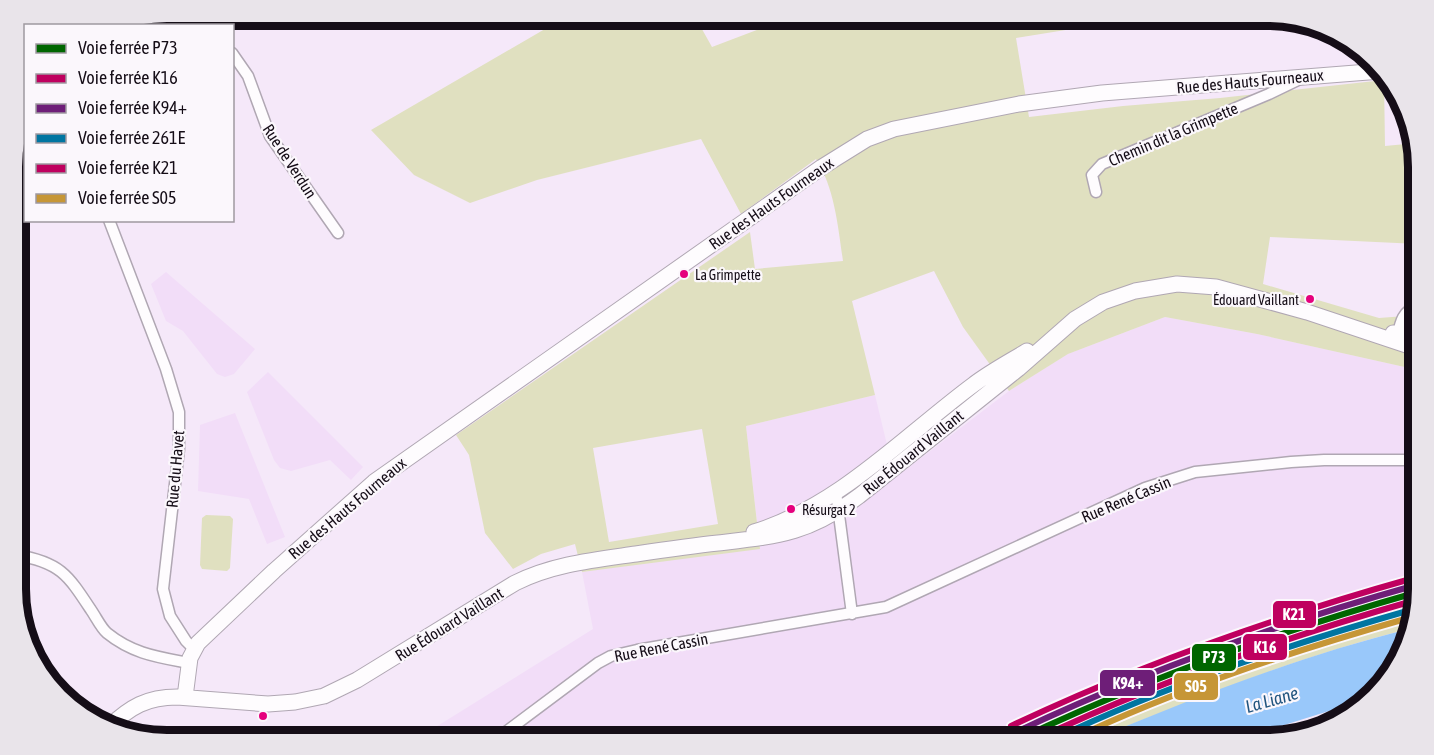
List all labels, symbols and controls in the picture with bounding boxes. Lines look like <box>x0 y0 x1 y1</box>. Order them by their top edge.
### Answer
legend <box>24 24 234 222</box>
text: Voie ferrée P73 <box>78 37 178 58</box>
street label: Rue des Hauts Fourneaux <box>1176 66 1325 96</box>
text: Voie ferrée K16 <box>78 67 178 88</box>
text: Voie ferrée K94+ <box>78 97 187 118</box>
street label: Chemin dit la Grimpette <box>1106 99 1241 170</box>
street label: Rue de Verdun <box>259 121 321 201</box>
text: Voie ferrée 261E <box>78 127 185 148</box>
street label: Rue des Hauts Fourneaux <box>705 153 837 253</box>
text: Voie ferrée K21 <box>78 157 178 178</box>
text: Voie ferrée S05 <box>78 187 176 208</box>
place label: La Grimpette <box>695 267 761 283</box>
marker: La Grimpette <box>678 268 690 280</box>
place label: Édouard Vaillant <box>1213 292 1299 308</box>
marker: Édouard Vaillant <box>1304 293 1316 305</box>
street label: Rue Édouard Vaillant <box>859 406 967 498</box>
street label: Rue du Havet <box>163 429 187 509</box>
street label: Rue des Hauts Fourneaux <box>285 453 410 562</box>
street label: Rue René Cassin <box>1079 472 1173 526</box>
place label: Résurgat 2 <box>802 502 856 518</box>
marker: Résurgat 2 <box>785 503 797 515</box>
street label: Rue Édouard Vaillant <box>392 583 506 664</box>
line badge: K21 <box>1272 600 1317 629</box>
text: K21 <box>1283 605 1306 623</box>
street label: Rue René Cassin <box>613 629 709 665</box>
line badge: K16 <box>1242 633 1288 661</box>
text: K16 <box>1254 638 1277 656</box>
line badge: P73 <box>1191 643 1237 672</box>
text: P73 <box>1203 648 1225 666</box>
line badge: K94+ <box>1099 669 1156 697</box>
line badge: S05 <box>1173 672 1219 701</box>
text: K94+ <box>1112 674 1144 692</box>
text: S05 <box>1185 677 1207 695</box>
water label: La Liane <box>1243 682 1301 717</box>
unlabelled marker <box>257 710 269 722</box>

